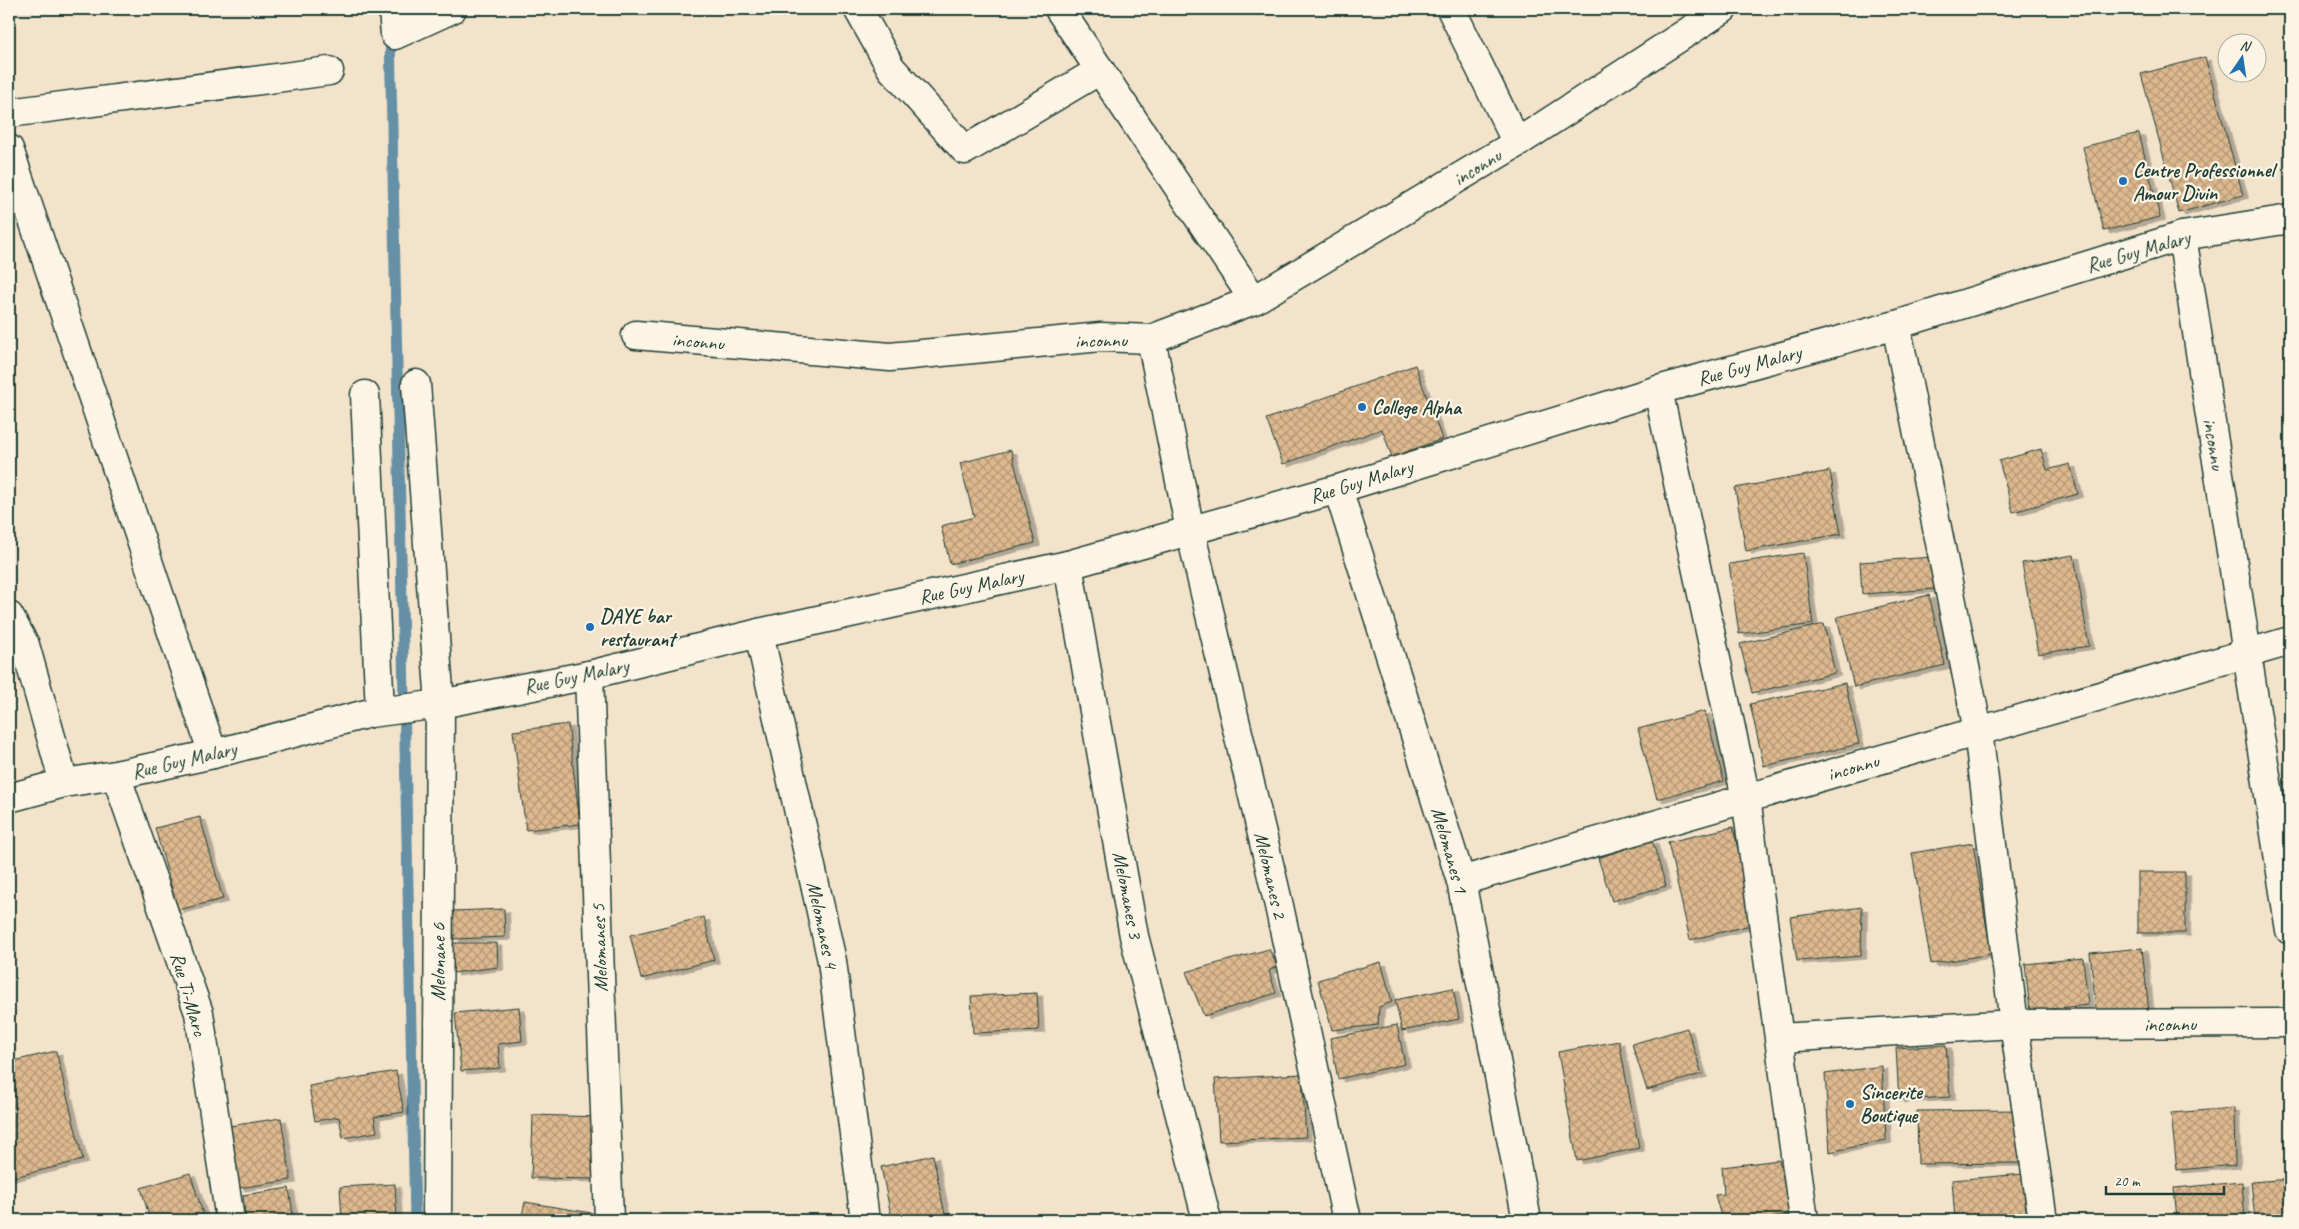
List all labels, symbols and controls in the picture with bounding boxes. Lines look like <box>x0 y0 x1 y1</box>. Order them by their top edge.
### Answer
north arrow <box>2216 32 2266 82</box>
text: N <box>2239 37 2253 56</box>
street label: inconnu <box>1448 142 1507 192</box>
place label: Centre Professionnel Amour Divin <box>2133 158 2279 206</box>
marker: Centre Professionnel Amour Divin <box>2117 175 2129 187</box>
street label: Rue Guy Malary <box>2084 224 2195 278</box>
street label: inconnu <box>671 327 727 356</box>
street label: inconnu <box>1075 328 1129 353</box>
street label: Rue Guy Malary <box>1694 339 1806 391</box>
place label: College Alpha <box>1372 395 1463 420</box>
marker: College Alpha <box>1356 401 1368 413</box>
street label: inconnu <box>2197 416 2230 473</box>
street label: Rue Guy Malary <box>1307 453 1418 509</box>
street label: Rue Guy Malary <box>916 563 1028 610</box>
place label: DAYE bar restaurant <box>600 604 678 652</box>
marker: DAYE bar restaurant <box>584 621 596 633</box>
street label: Rue Guy Malary <box>521 653 633 700</box>
street label: Rue Guy Malary <box>129 736 241 785</box>
street label: inconnu <box>1825 748 1883 787</box>
street label: Melomanes 1 <box>1425 804 1474 897</box>
street label: Melomanes 2 <box>1248 829 1293 923</box>
street label: Melomanes 3 <box>1107 849 1149 943</box>
street label: Melomanes 4 <box>801 879 844 973</box>
street label: Melomanes 5 <box>585 903 614 992</box>
street label: Melonane 6 <box>426 922 451 1001</box>
street label: Rue Ti-Marc <box>165 950 213 1040</box>
street label: inconnu <box>2144 1012 2198 1037</box>
place label: Sincerite Boutique <box>1860 1080 1924 1128</box>
marker: Sincerite Boutique <box>1844 1098 1856 1110</box>
scale bar <box>2106 1164 2224 1196</box>
text: 20 m <box>2114 1172 2141 1191</box>

